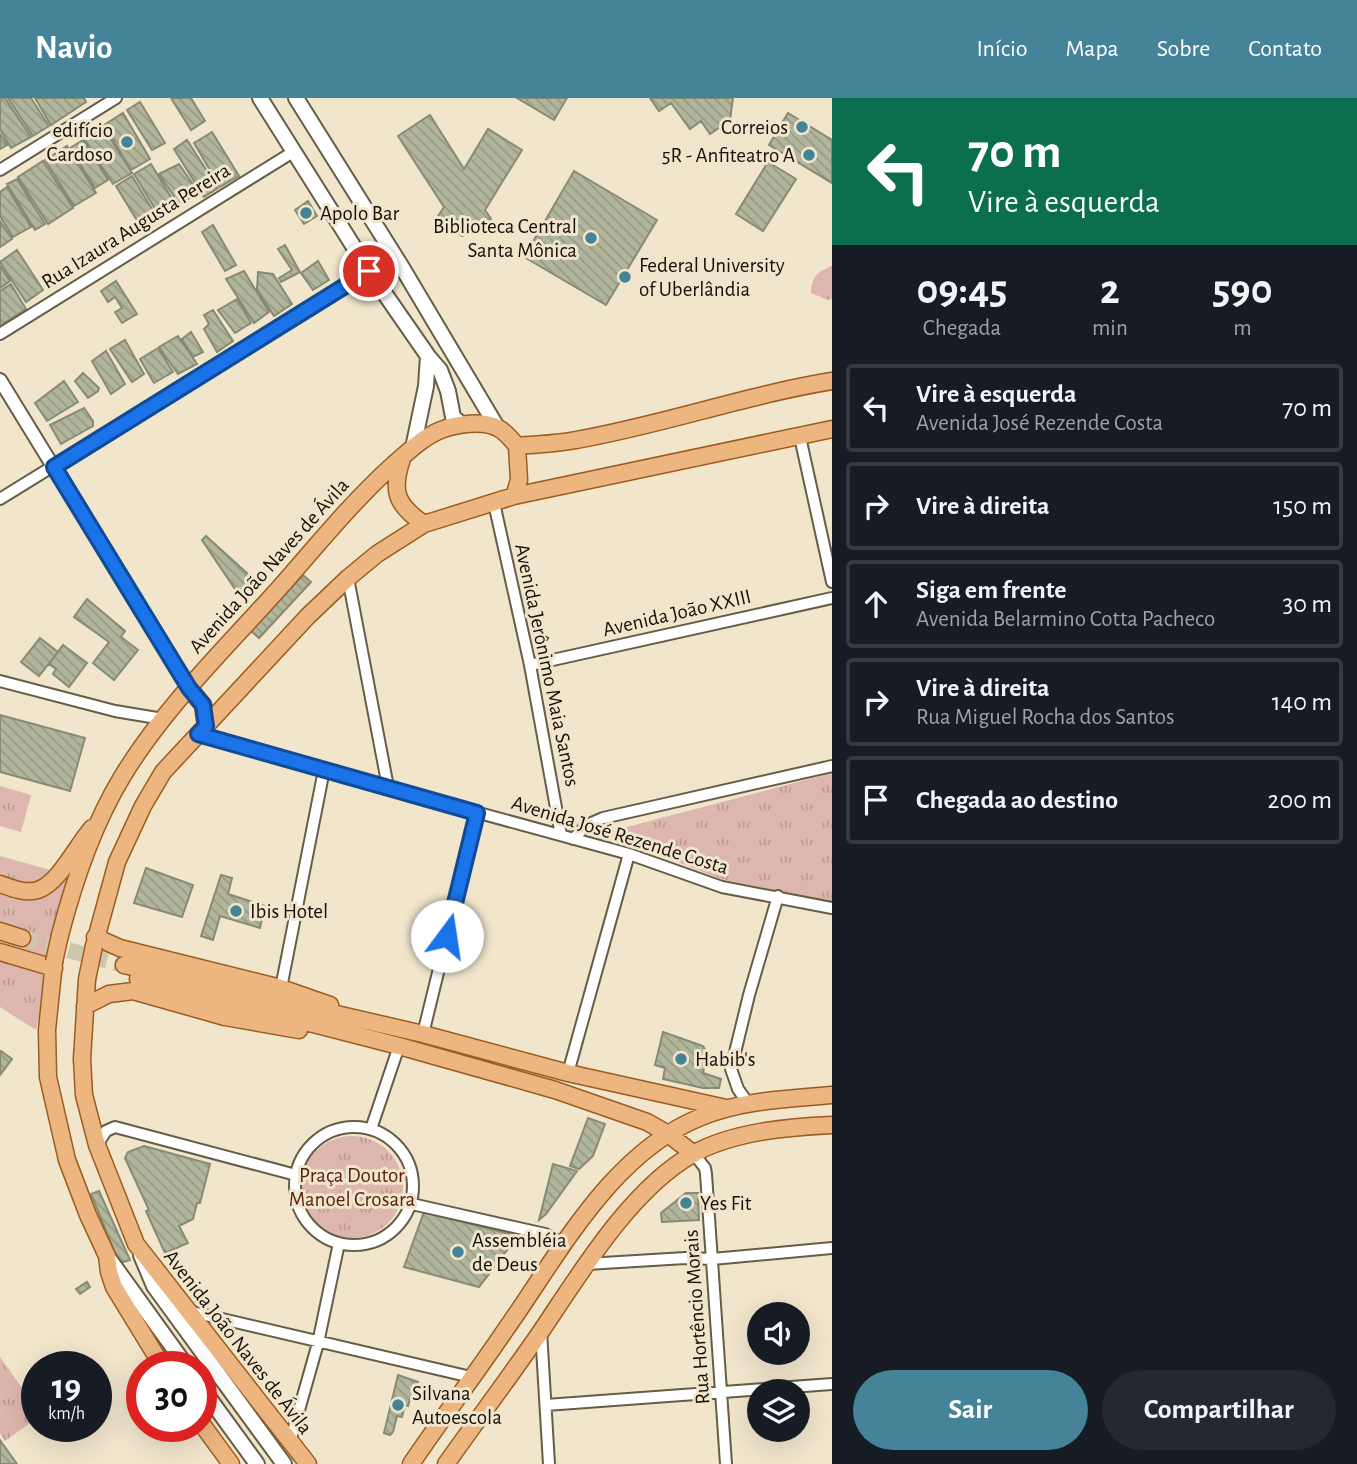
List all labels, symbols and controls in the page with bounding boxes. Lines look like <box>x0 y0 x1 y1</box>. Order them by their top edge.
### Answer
text: Navio <box>35 32 113 65</box>
text: Início <box>976 37 1028 61</box>
text: Mapa <box>1066 37 1119 61</box>
text: Sobre <box>1157 37 1210 61</box>
text: Contato <box>1248 37 1322 61</box>
place label: Correios <box>721 117 788 138</box>
marker: Correios <box>794 119 810 135</box>
place label: edifício Cardoso <box>47 120 113 165</box>
icon: left <box>853 126 944 217</box>
text: 70 m <box>968 128 1062 177</box>
marker: edifício Cardoso <box>119 134 135 150</box>
place label: 5R - Anfiteatro A <box>662 145 795 166</box>
marker: 5R - Anfiteatro A <box>801 147 817 163</box>
street label: Rua Izaura Augusta Pereira <box>38 159 234 293</box>
text: Vire à esquerda <box>968 186 1160 218</box>
place label: Apolo Bar <box>320 203 399 224</box>
marker: Apolo Bar <box>298 205 314 221</box>
place label: Biblioteca Central Santa Mônica <box>433 216 577 261</box>
marker: Biblioteca Central Santa Mônica <box>583 230 599 246</box>
pin <box>339 241 399 301</box>
icon: arrive <box>350 252 388 290</box>
place label: Federal University of Uberlândia <box>639 255 785 300</box>
marker: Federal University of Uberlândia <box>617 269 633 285</box>
text: 09:45 <box>916 269 1008 311</box>
text: 2 <box>1100 269 1120 311</box>
text: 590 <box>1212 269 1273 311</box>
text: Chegada <box>923 317 1001 340</box>
text: min <box>1092 317 1128 340</box>
text: m <box>1233 317 1252 340</box>
text: Vire à esquerda <box>916 381 1077 407</box>
icon: left <box>857 389 895 427</box>
text: 70 m <box>1282 395 1332 421</box>
text: Avenida José Rezende Costa <box>916 412 1163 435</box>
street label: Avenida João Naves de Ávila <box>184 473 353 657</box>
icon: right <box>857 487 895 525</box>
text: Vire à direita <box>916 493 1050 519</box>
text: 150 m <box>1273 493 1332 519</box>
street label: Avenida Jerônimo Maia Santos <box>511 542 583 788</box>
text: Siga em frente <box>916 577 1067 603</box>
icon: ahead <box>857 585 895 623</box>
street label: Avenida João XXIII <box>601 586 753 640</box>
text: 30 m <box>1282 591 1332 617</box>
text: Avenida Belarmino Cotta Pacheco <box>916 608 1215 631</box>
text: Vire à direita <box>916 675 1050 701</box>
icon: right <box>857 683 895 721</box>
text: 140 m <box>1272 689 1332 715</box>
text: Rua Miguel Rocha dos Santos <box>916 706 1175 729</box>
icon: arrive <box>857 781 895 819</box>
text: Chegada ao destino <box>916 787 1118 813</box>
text: 200 m <box>1268 787 1332 813</box>
street label: Avenida José Rezende Costa <box>509 792 731 878</box>
position arrow <box>410 899 484 973</box>
place label: Ibis Hotel <box>250 901 328 922</box>
marker: Ibis Hotel <box>228 903 244 919</box>
place label: Habib's <box>695 1049 755 1070</box>
marker: Habib's <box>673 1051 689 1067</box>
park label: Praça Doutor Manoel Crosara <box>289 1165 416 1210</box>
place label: Yes Fit <box>700 1193 752 1214</box>
marker: Yes Fit <box>678 1195 694 1211</box>
street label: Rua Hortêncio Morais <box>680 1229 714 1405</box>
place label: Assembléia de Deus <box>472 1230 567 1275</box>
marker: Assembléia de Deus <box>450 1244 466 1260</box>
street label: Avenida João Naves de Ávila <box>160 1245 318 1438</box>
map controls <box>747 1302 810 1442</box>
button: sound <box>747 1302 810 1365</box>
speed limit sign: 30 <box>126 1351 217 1442</box>
text: 19 <box>52 1370 81 1405</box>
button: Sair <box>853 1370 1088 1450</box>
button: Compartilhar <box>1102 1370 1336 1450</box>
button: layers <box>747 1379 810 1442</box>
place label: Silvana Autoescola <box>412 1383 502 1428</box>
marker: Silvana Autoescola <box>390 1397 406 1413</box>
text: km/h <box>48 1405 85 1423</box>

